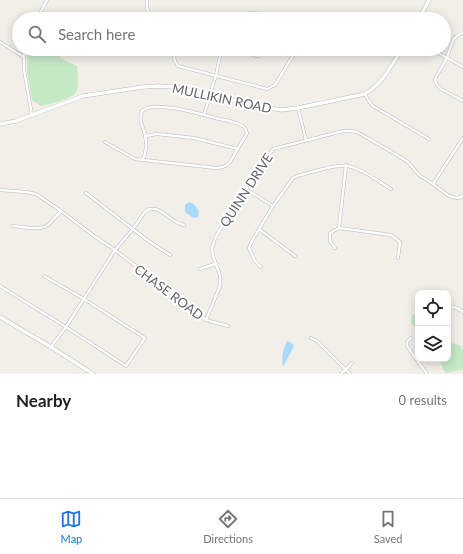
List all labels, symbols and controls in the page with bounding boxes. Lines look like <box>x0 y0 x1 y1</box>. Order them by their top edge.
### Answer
search box <box>12 12 451 56</box>
icon: search <box>26 23 48 45</box>
text: Search here <box>58 25 135 43</box>
street label: MULLIKIN ROAD <box>171 80 273 116</box>
street label: QUINN DRIVE <box>216 150 276 230</box>
street label: CHASE ROAD <box>131 261 207 323</box>
map controls <box>415 290 451 362</box>
button: locate <box>415 290 451 326</box>
button: layers <box>415 326 451 362</box>
text: Nearby <box>16 390 71 411</box>
text: 0 results <box>399 392 447 408</box>
tab: Map <box>60 508 82 545</box>
tab: Directions <box>203 508 253 545</box>
tab: Saved <box>374 508 403 545</box>

